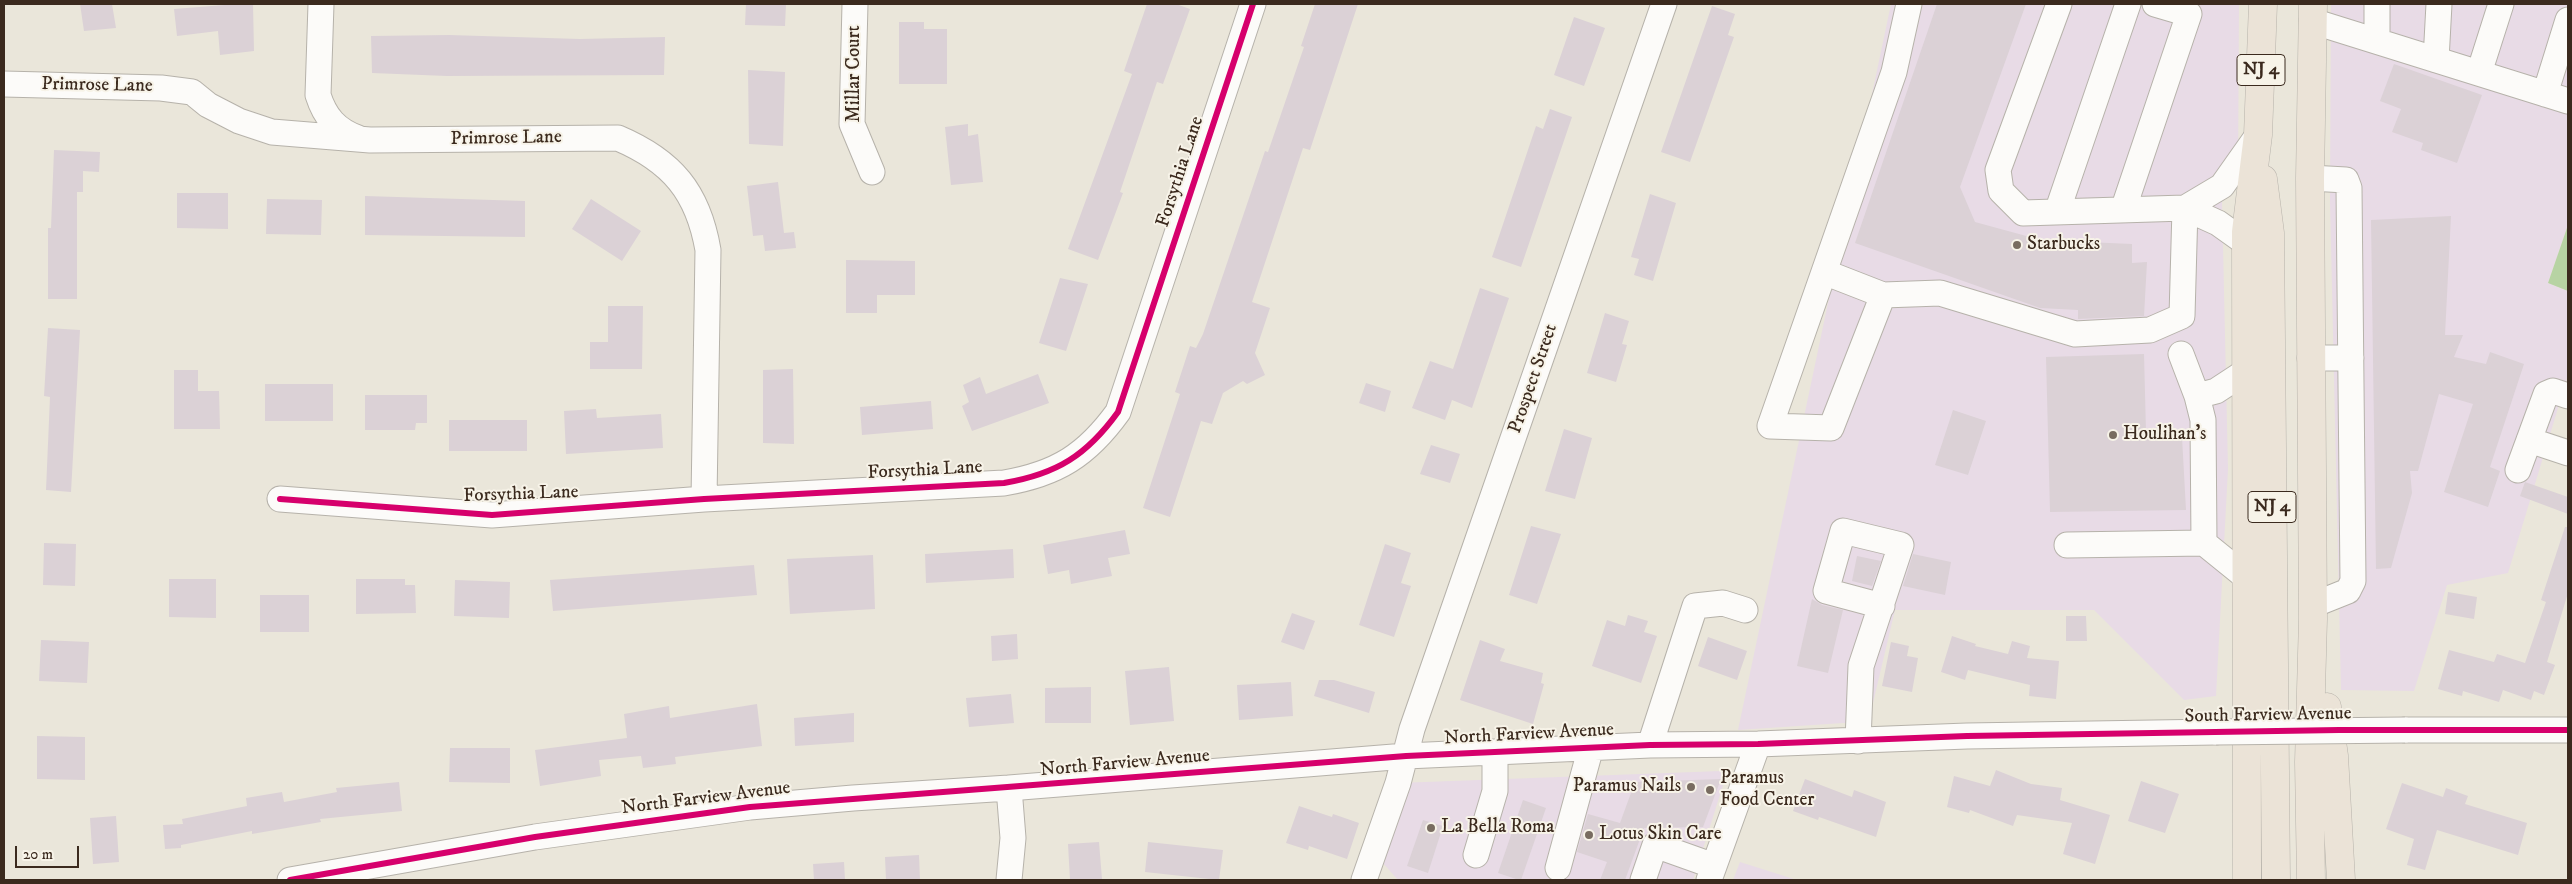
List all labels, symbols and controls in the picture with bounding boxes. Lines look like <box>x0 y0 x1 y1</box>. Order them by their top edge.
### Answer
street label: Millar Court <box>844 25 866 123</box>
road number: NJ 4 <box>2237 54 2285 86</box>
street label: Primrose Lane <box>41 74 153 98</box>
street label: Forsythia Lane <box>1152 114 1210 230</box>
street label: Primrose Lane <box>450 127 562 151</box>
place label: Starbucks <box>2027 234 2100 256</box>
marker: Starbucks <box>2011 239 2023 251</box>
street label: Prospect Street <box>1505 321 1563 437</box>
place label: Houlihan's <box>2123 424 2206 446</box>
marker: Houlihan's <box>2107 429 2119 441</box>
street label: Forsythia Lane <box>867 457 983 485</box>
street label: Forsythia Lane <box>463 482 579 508</box>
road number: NJ 4 <box>2248 492 2296 522</box>
street label: South Farview Avenue <box>2184 703 2352 729</box>
street label: North Farview Avenue <box>1443 719 1615 751</box>
street label: North Farview Avenue <box>1039 745 1211 783</box>
place label: Paramus Food Center <box>1720 768 1814 812</box>
place label: Paramus Nails <box>1573 776 1681 798</box>
street label: North Farview Avenue <box>620 777 792 821</box>
marker: Paramus Nails <box>1685 781 1697 793</box>
marker: Paramus Food Center <box>1704 784 1716 796</box>
place label: La Bella Roma <box>1441 817 1554 839</box>
marker: La Bella Roma <box>1425 822 1437 834</box>
place label: Lotus Skin Care <box>1599 824 1722 846</box>
marker: Lotus Skin Care <box>1583 829 1595 841</box>
scale bar <box>18 836 81 868</box>
text: 20 m <box>23 845 53 864</box>

